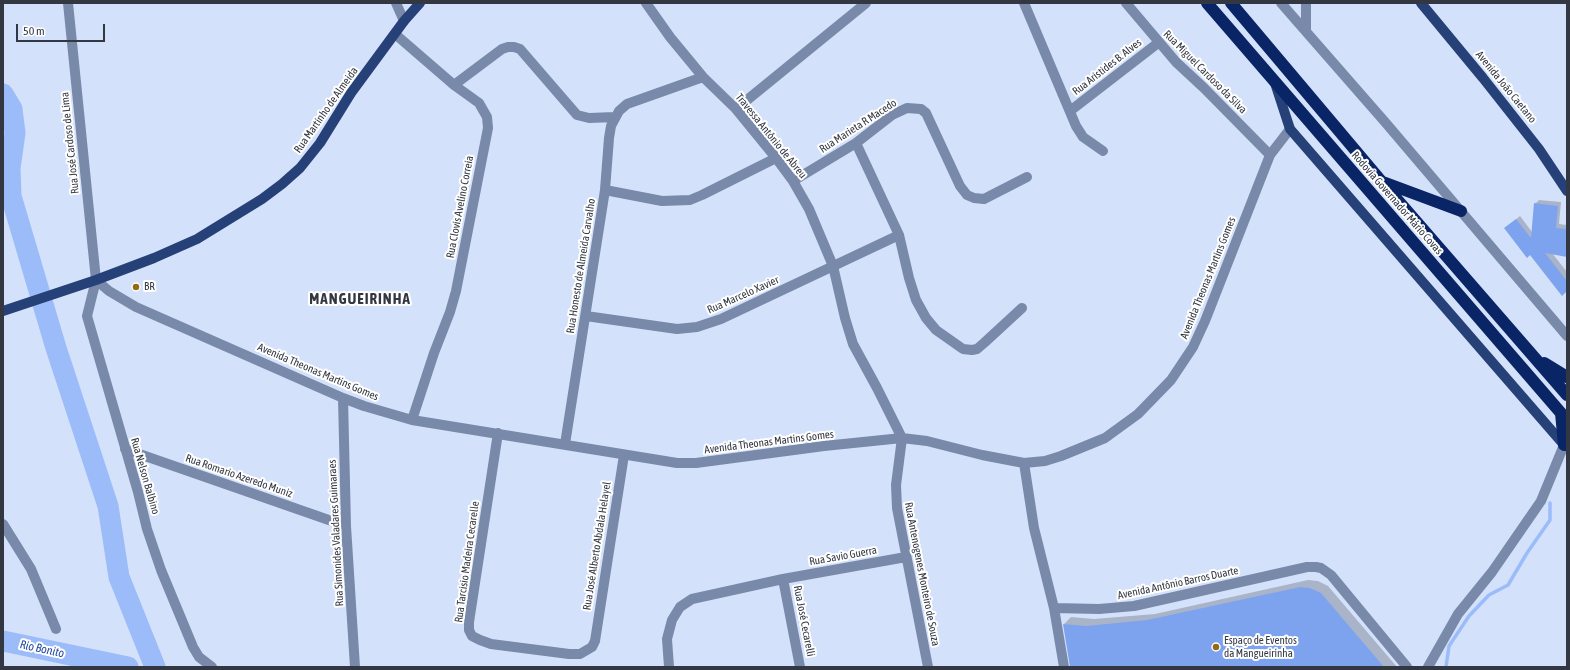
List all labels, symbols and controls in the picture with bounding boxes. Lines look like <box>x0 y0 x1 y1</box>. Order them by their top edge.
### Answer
scale bar <box>18 16 107 42</box>
text: 50 m <box>23 24 45 38</box>
street label: Rua Miguel Cardoso da Silva <box>1161 28 1249 116</box>
street label: Rua Aristides B. Alves <box>1070 36 1144 98</box>
street label: Avenida João Caetano <box>1473 48 1539 126</box>
street label: Rua Martinho de Almeida <box>291 64 361 156</box>
street label: Rua José Cardoso de Lima <box>58 91 82 195</box>
street label: Travessa Antônio de Abreu <box>733 91 809 181</box>
street label: Rua Marieta R Macedo <box>817 96 899 156</box>
street label: Rodovia Governador Mário Covas <box>1349 149 1445 257</box>
street label: Rua Clovis Avelino Correia <box>444 155 476 259</box>
street label: Rua Honesto de Almeida Carvalho <box>564 198 598 334</box>
street label: Avenida Theonas Martins Gomes <box>1177 215 1239 341</box>
street label: Rua Marcelo Xavier <box>705 273 781 317</box>
place label: BR <box>144 280 155 294</box>
marker: BR <box>131 282 141 292</box>
district label: MANGUEIRINHA <box>309 290 411 308</box>
street label: Avenida Theonas Martins Gomes <box>255 340 381 404</box>
street label: Avenida Theonas Martins Gomes <box>704 428 834 456</box>
street label: Rua Nelson Balbino <box>128 436 162 516</box>
street label: Rua Romario Azeredo Muniz <box>184 451 294 501</box>
street label: Rua Simonides Valadares Guimaraes <box>326 459 346 607</box>
street label: Rua José Alberto Abdala Helayel <box>580 481 614 611</box>
street label: Rua Tarcisio Madeira Cecarelle <box>452 500 482 624</box>
street label: Rua Antenogenes Monteiro de Souza <box>902 501 942 647</box>
street label: Rua Savio Guerra <box>808 544 878 568</box>
street label: Avenida Antônio Barros Duarte <box>1116 564 1240 602</box>
street label: Rua José Cecarelli <box>791 584 817 658</box>
place label: Espaço de Eventos da Mangueirinha <box>1224 634 1297 660</box>
water label: Rio Bonito <box>19 637 65 661</box>
marker: Espaço de Eventos da Mangueirinha <box>1211 642 1221 652</box>

